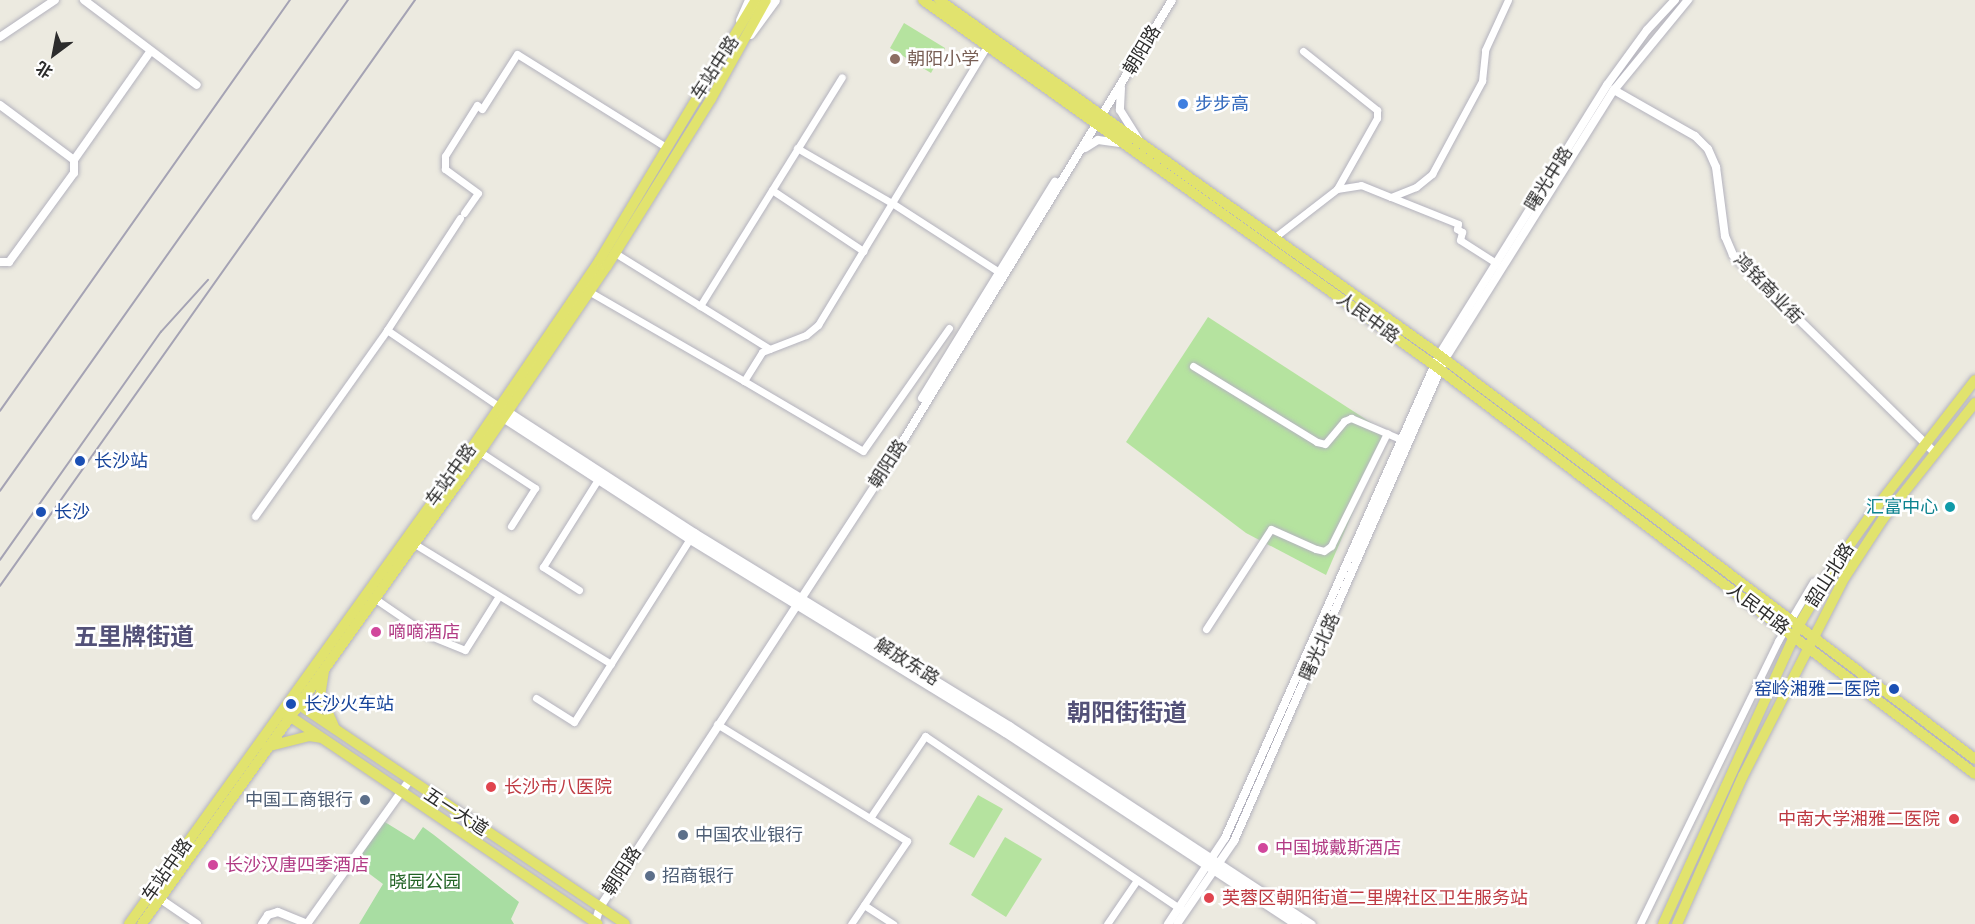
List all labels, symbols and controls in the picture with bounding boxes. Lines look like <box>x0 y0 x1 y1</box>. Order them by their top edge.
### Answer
street label: 朝阳路 <box>1119 21 1165 79</box>
north arrow <box>24 24 84 84</box>
street label: 车站中路 <box>686 32 744 104</box>
place label: 朝阳小学 <box>907 48 979 70</box>
marker: 朝阳小学 <box>888 52 902 66</box>
text: 北 <box>32 57 56 82</box>
place label: 步步高 <box>1195 93 1249 115</box>
marker: 步步高 <box>1176 97 1190 111</box>
street label: 曙光中路 <box>1521 143 1577 215</box>
street label: 鸿铭商业街 <box>1729 249 1807 329</box>
street label: 人民中路 <box>1333 288 1403 348</box>
street label: 朝阳路 <box>864 435 912 493</box>
street label: 车站中路 <box>421 440 481 510</box>
place label: 长沙站 <box>94 450 148 472</box>
marker: 长沙站 <box>71 452 89 470</box>
place label: 汇富中心 <box>1866 496 1938 518</box>
marker: 汇富中心 <box>1943 500 1957 514</box>
place label: 长沙 <box>54 501 90 523</box>
marker: 长沙 <box>32 503 50 521</box>
street label: 韶山北路 <box>1801 539 1859 611</box>
street label: 人民中路 <box>1723 579 1793 639</box>
street label: 曙光北路 <box>1295 610 1345 684</box>
place label: 嘀嘀酒店 <box>388 621 460 643</box>
district label: 五里牌街道 <box>74 623 194 651</box>
marker: 嘀嘀酒店 <box>369 625 383 639</box>
street label: 解放东路 <box>871 634 943 690</box>
place label: 窑岭湘雅二医院 <box>1754 678 1880 700</box>
marker: 窑岭湘雅二医院 <box>1885 680 1903 698</box>
place label: 长沙火车站 <box>304 693 394 715</box>
marker: 长沙火车站 <box>282 695 300 713</box>
district label: 朝阳街街道 <box>1067 699 1187 727</box>
place label: 长沙市八医院 <box>504 776 612 798</box>
marker: 长沙市八医院 <box>482 778 500 796</box>
street label: 五一大道 <box>420 783 492 841</box>
place label: 中国工商银行 <box>245 789 353 811</box>
marker: 中国工商银行 <box>358 793 372 807</box>
place label: 中南大学湘雅二医院 <box>1778 808 1940 830</box>
marker: 中南大学湘雅二医院 <box>1945 810 1963 828</box>
place label: 中国农业银行 <box>695 824 803 846</box>
marker: 中国农业银行 <box>676 828 690 842</box>
street label: 车站中路 <box>138 834 196 906</box>
place label: 中国城戴斯酒店 <box>1275 837 1401 859</box>
marker: 中国城戴斯酒店 <box>1256 841 1270 855</box>
street label: 朝阳路 <box>598 842 646 900</box>
place label: 长沙汉唐四季酒店 <box>225 854 369 876</box>
marker: 长沙汉唐四季酒店 <box>206 858 220 872</box>
place label: 招商银行 <box>662 865 734 887</box>
marker: 招商银行 <box>643 869 657 883</box>
park label: 晓园公园 <box>389 871 461 893</box>
place label: 芙蓉区朝阳街道二里牌社区卫生服务站 <box>1222 887 1528 909</box>
marker: 芙蓉区朝阳街道二里牌社区卫生服务站 <box>1200 889 1218 907</box>

